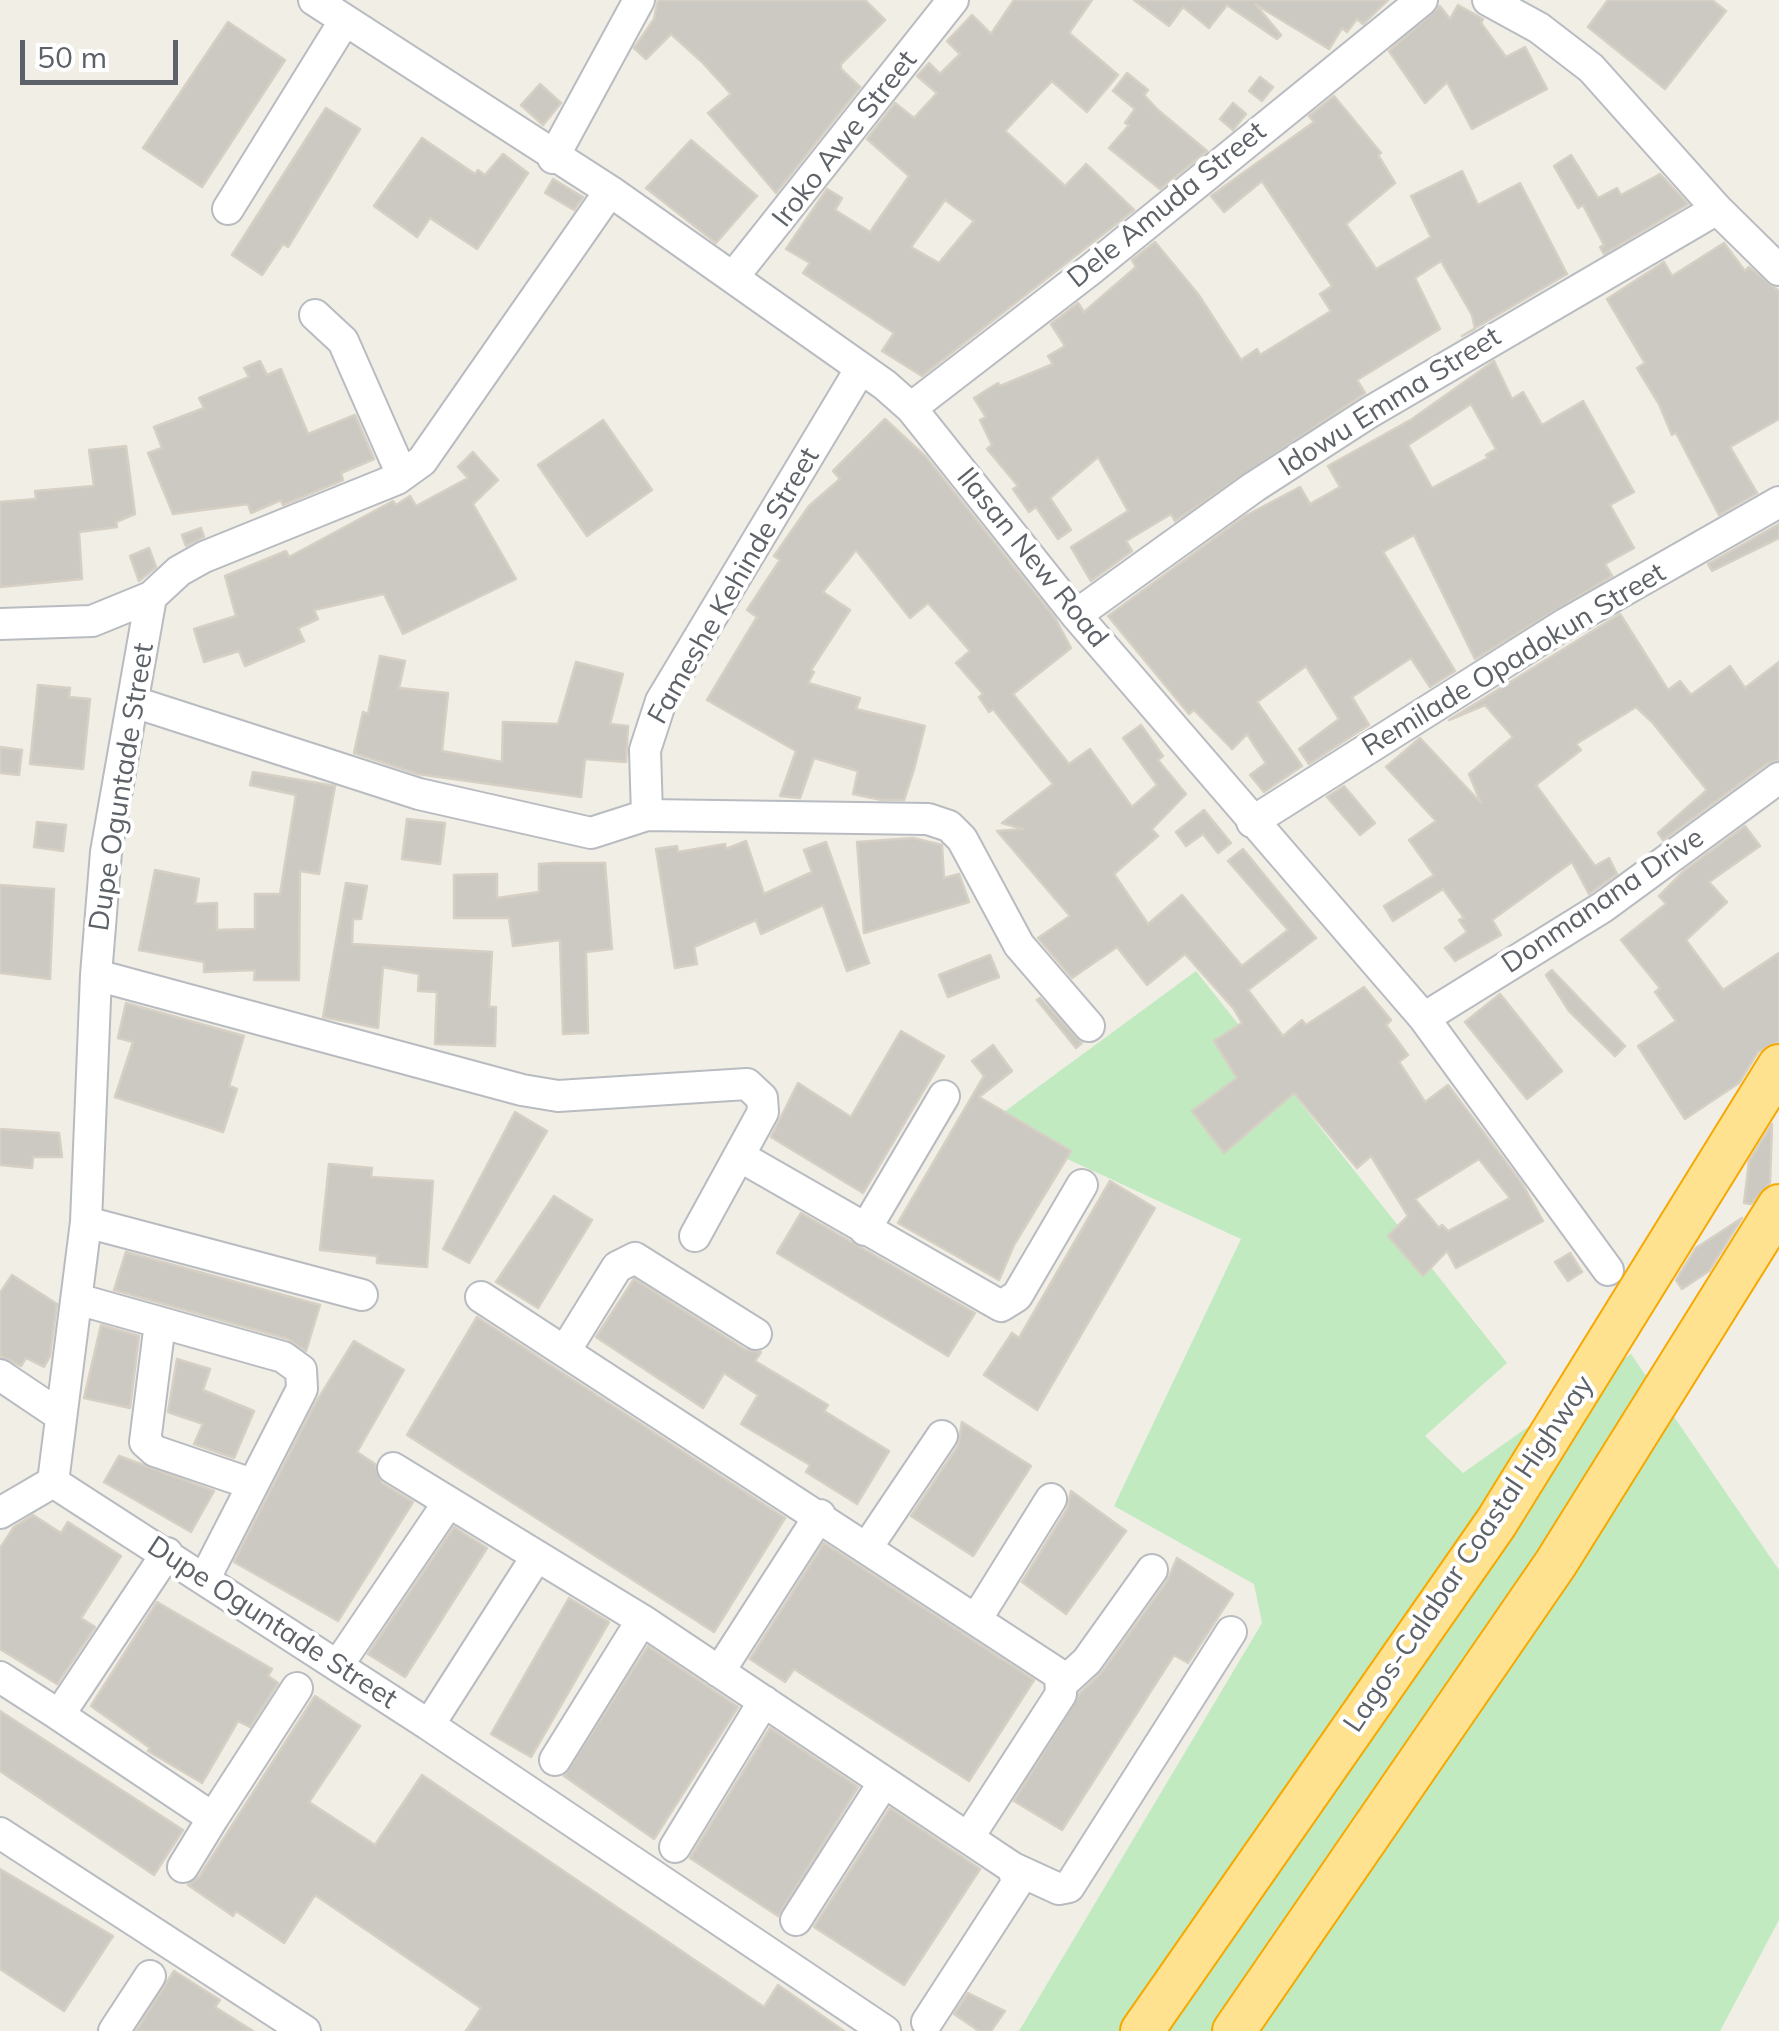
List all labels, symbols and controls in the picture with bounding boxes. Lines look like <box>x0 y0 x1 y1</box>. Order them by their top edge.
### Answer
scale bar <box>25 20 182 82</box>
text: 50 m <box>37 38 107 76</box>
street label: Iroko Awe Street <box>766 44 924 234</box>
street label: Dele Amuda Street <box>1061 115 1273 295</box>
street label: Idowu Emma Street <box>1273 320 1507 484</box>
street label: Fameshe Kehinde Street <box>641 442 827 730</box>
street label: Ilasan New Road <box>949 461 1115 655</box>
street label: Remilade Opadokun Street <box>1356 556 1672 764</box>
street label: Dupe Oguntade Street <box>83 641 161 933</box>
street label: Donmanana Drive <box>1496 821 1710 981</box>
street label: Lagos-Calabar Coastal Highway <box>1337 1369 1601 1739</box>
street label: Dupe Oguntade Street <box>141 1530 403 1716</box>

